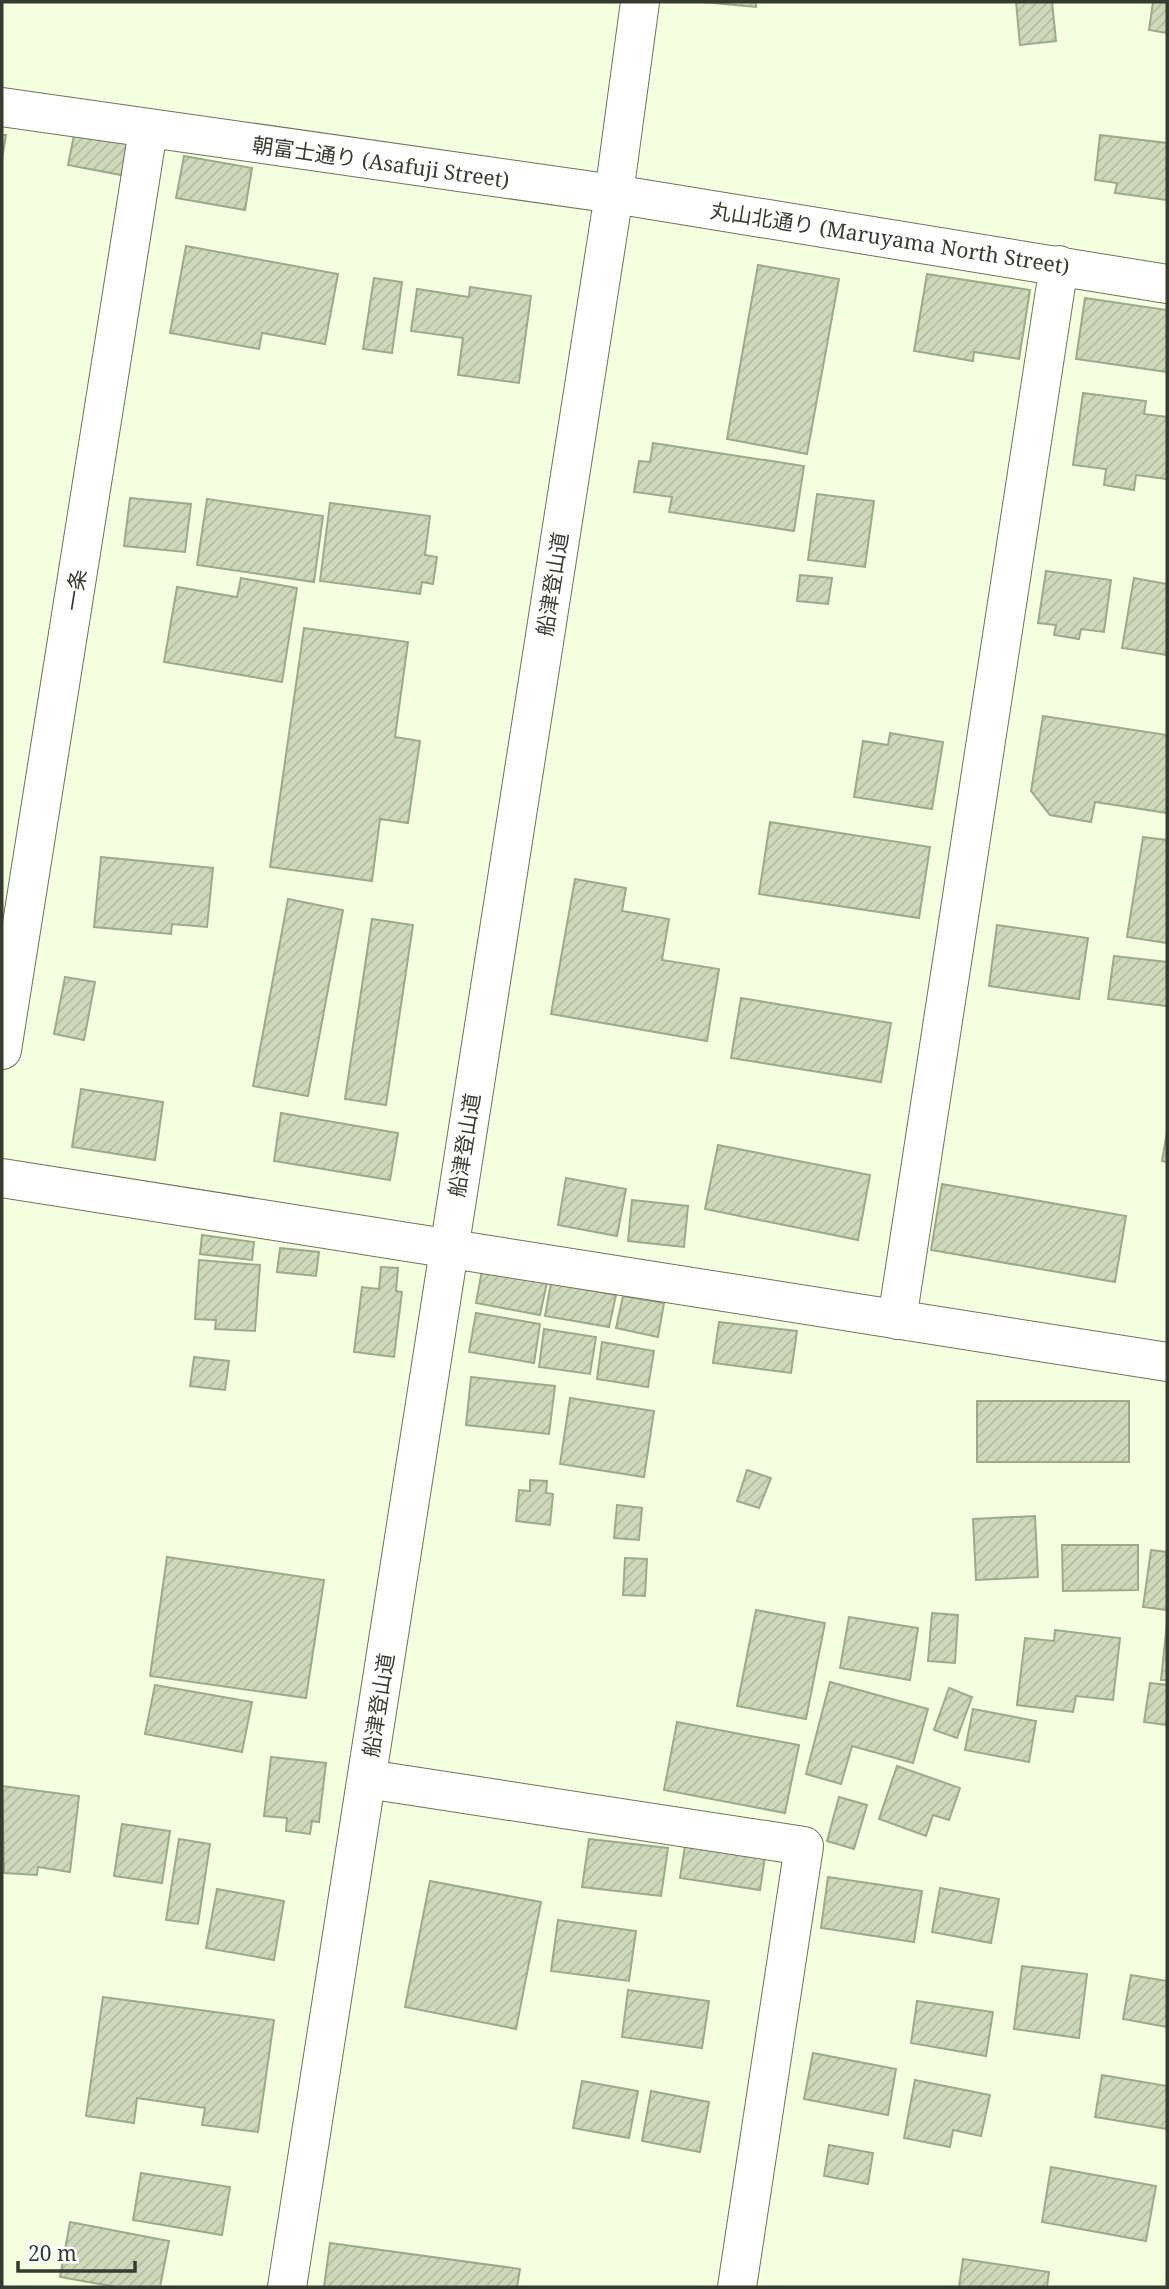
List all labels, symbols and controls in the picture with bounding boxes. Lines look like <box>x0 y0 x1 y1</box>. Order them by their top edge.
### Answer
street label: 朝富士通り (Asafuji Street) <box>251 130 511 194</box>
street label: 丸山北通り (Maruyama North Street) <box>708 196 1072 280</box>
street label: 船津登山道 <box>530 530 574 638</box>
street label: 一条 <box>58 567 92 613</box>
street label: 船津登山道 <box>442 1091 486 1199</box>
street label: 船津登山道 <box>356 1651 400 1759</box>
scale bar <box>18 2230 135 2274</box>
text: 20 m <box>28 2239 77 2267</box>

